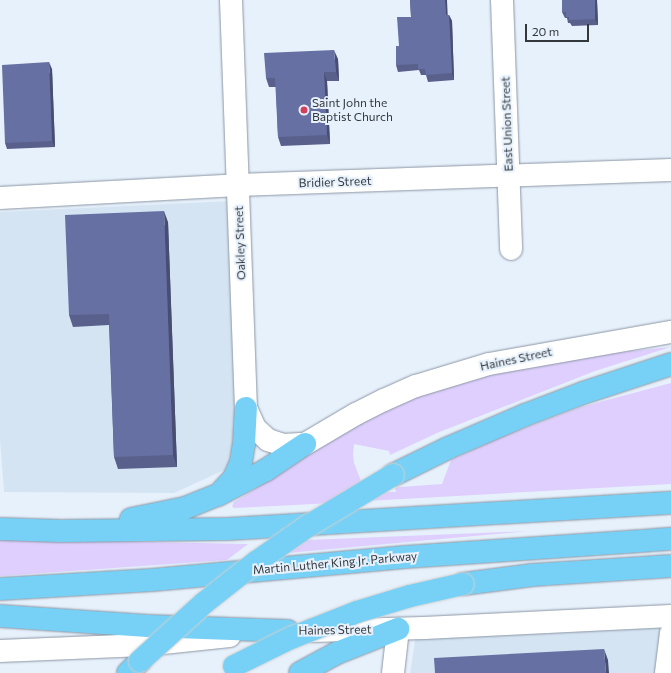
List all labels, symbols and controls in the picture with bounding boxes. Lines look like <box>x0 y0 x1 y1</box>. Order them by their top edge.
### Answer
scale bar <box>527 16 591 42</box>
text: 20 m <box>532 24 559 38</box>
street label: East Union Street <box>498 76 516 172</box>
place label: Saint John the Baptist Church <box>312 96 393 124</box>
marker: Saint John the Baptist Church <box>299 105 309 115</box>
street label: Bridier Street <box>298 174 372 190</box>
street label: Oakley Street <box>232 206 248 280</box>
street label: Haines Street <box>479 344 553 374</box>
street label: Martin Luther King Jr. Parkway <box>252 549 418 577</box>
street label: Haines Street <box>298 622 372 638</box>

